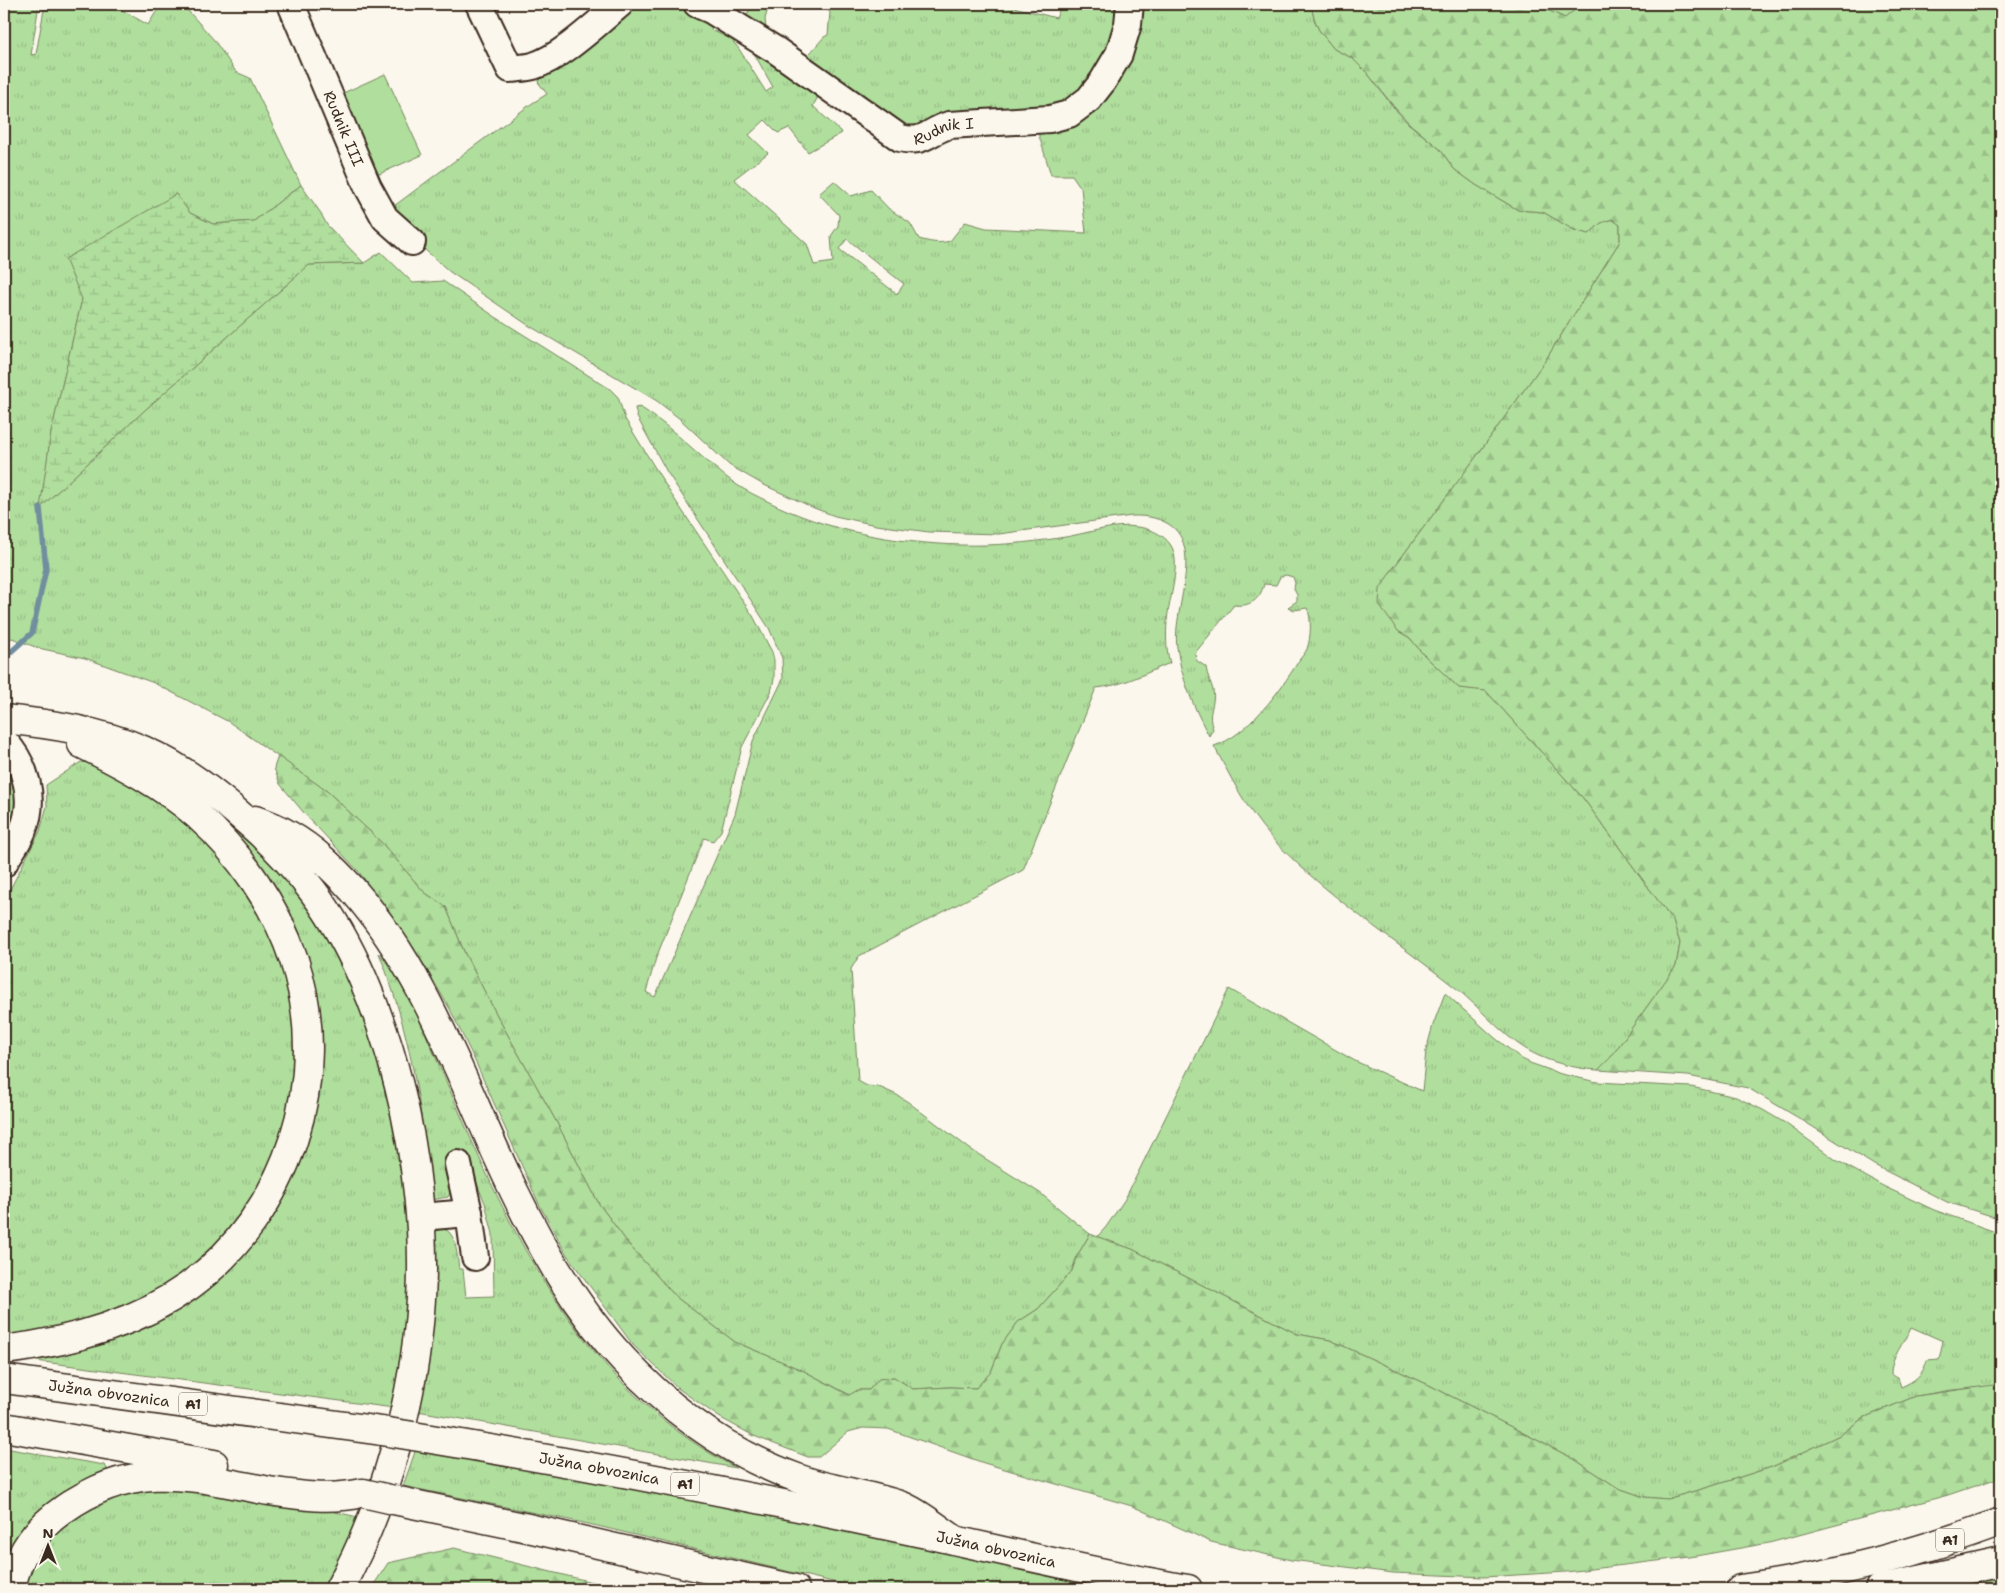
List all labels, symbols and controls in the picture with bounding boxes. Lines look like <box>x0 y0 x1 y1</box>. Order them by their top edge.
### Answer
street label: Rudnik III <box>319 88 368 169</box>
street label: Rudnik I <box>912 114 974 150</box>
street label: Južna obvoznica <box>47 1375 172 1412</box>
road number: A1 <box>179 1392 207 1416</box>
street label: Južna obvoznica <box>537 1448 662 1490</box>
road number: A1 <box>671 1472 699 1496</box>
north arrow <box>22 1520 72 1570</box>
text: N <box>42 1524 54 1542</box>
street label: Južna obvoznica <box>934 1526 1058 1573</box>
road number: A1 <box>1936 1528 1964 1552</box>

